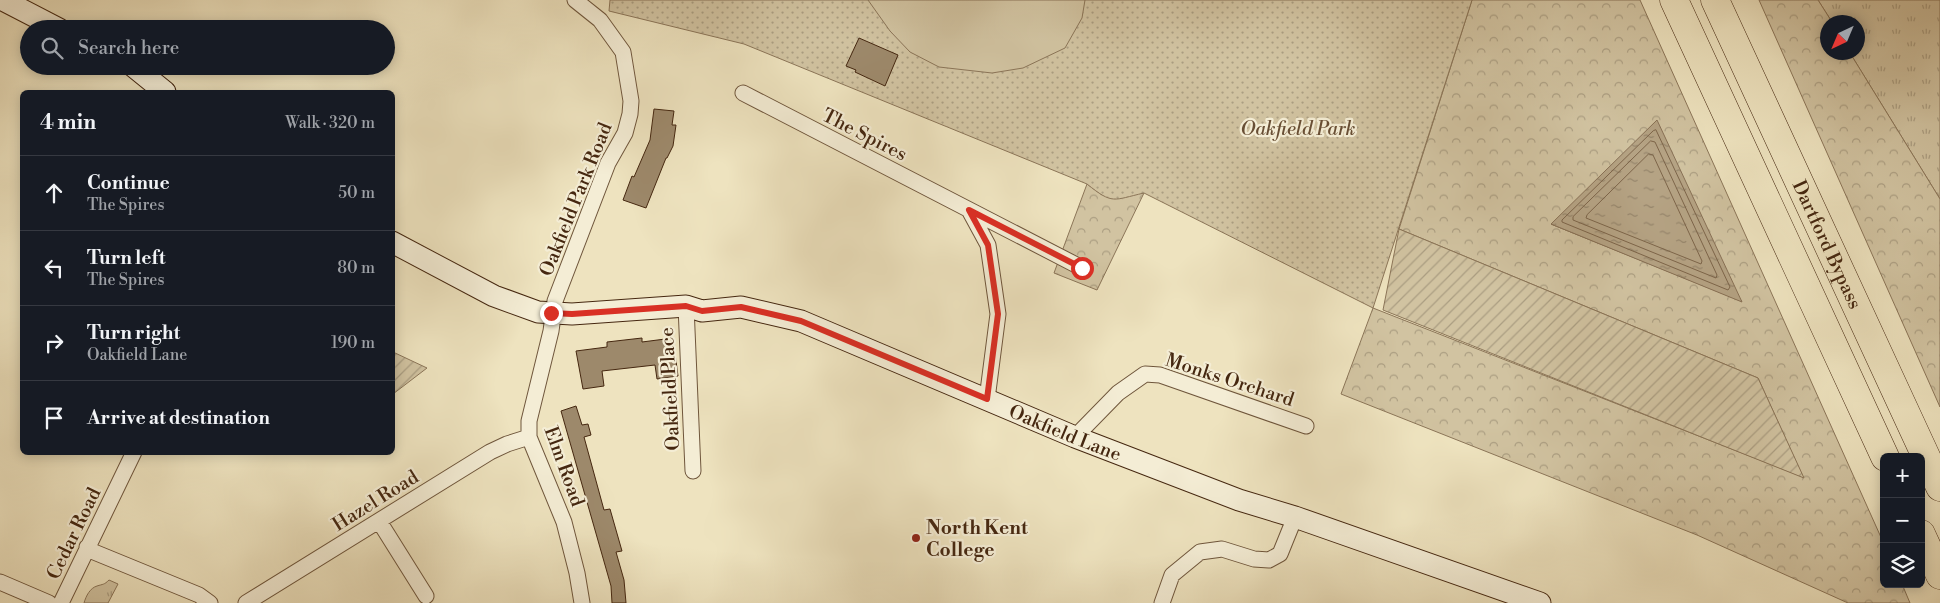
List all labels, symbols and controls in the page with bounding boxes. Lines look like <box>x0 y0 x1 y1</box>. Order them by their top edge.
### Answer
north arrow <box>1820 15 1865 60</box>
search box <box>20 20 395 75</box>
icon: search <box>38 34 66 62</box>
text: Search here <box>78 36 179 60</box>
street label: The Spires <box>818 103 911 166</box>
text: 4 min <box>40 110 96 136</box>
text: Walk · 320 m <box>285 113 375 133</box>
park label: Oakfield Park <box>1241 117 1355 141</box>
street label: Oakfield Park Road <box>534 119 618 280</box>
text: Continue <box>87 171 170 195</box>
street label: Dartford Bypass <box>1787 176 1867 313</box>
icon: ahead <box>40 179 68 207</box>
text: 50 m <box>338 183 375 203</box>
text: The Spires <box>87 195 164 215</box>
text: Turn left <box>87 246 166 270</box>
icon: left <box>40 254 68 282</box>
route start <box>1071 257 1094 280</box>
text: 80 m <box>337 258 375 278</box>
text: The Spires <box>87 270 164 290</box>
route end <box>540 302 563 325</box>
text: Turn right <box>87 321 180 345</box>
street label: Oakfield Place <box>655 327 685 451</box>
icon: right <box>40 329 68 357</box>
text: 190 m <box>331 333 375 353</box>
text: Oakfield Lane <box>87 345 187 365</box>
street label: Monks Orchard <box>1162 348 1297 412</box>
street label: Oakfield Lane <box>1005 399 1125 467</box>
icon: arrive <box>40 404 68 432</box>
text: Arrive at destination <box>87 406 270 430</box>
street label: Elm Road <box>539 423 590 510</box>
map controls <box>1880 453 1925 588</box>
button: + <box>1880 453 1925 498</box>
street label: Hazel Road <box>328 465 423 537</box>
street label: Cedar Road <box>41 483 107 583</box>
button: − <box>1880 498 1925 543</box>
place label: North Kent College <box>926 516 1028 562</box>
marker: North Kent College <box>910 532 922 544</box>
button: layers <box>1880 543 1925 588</box>

